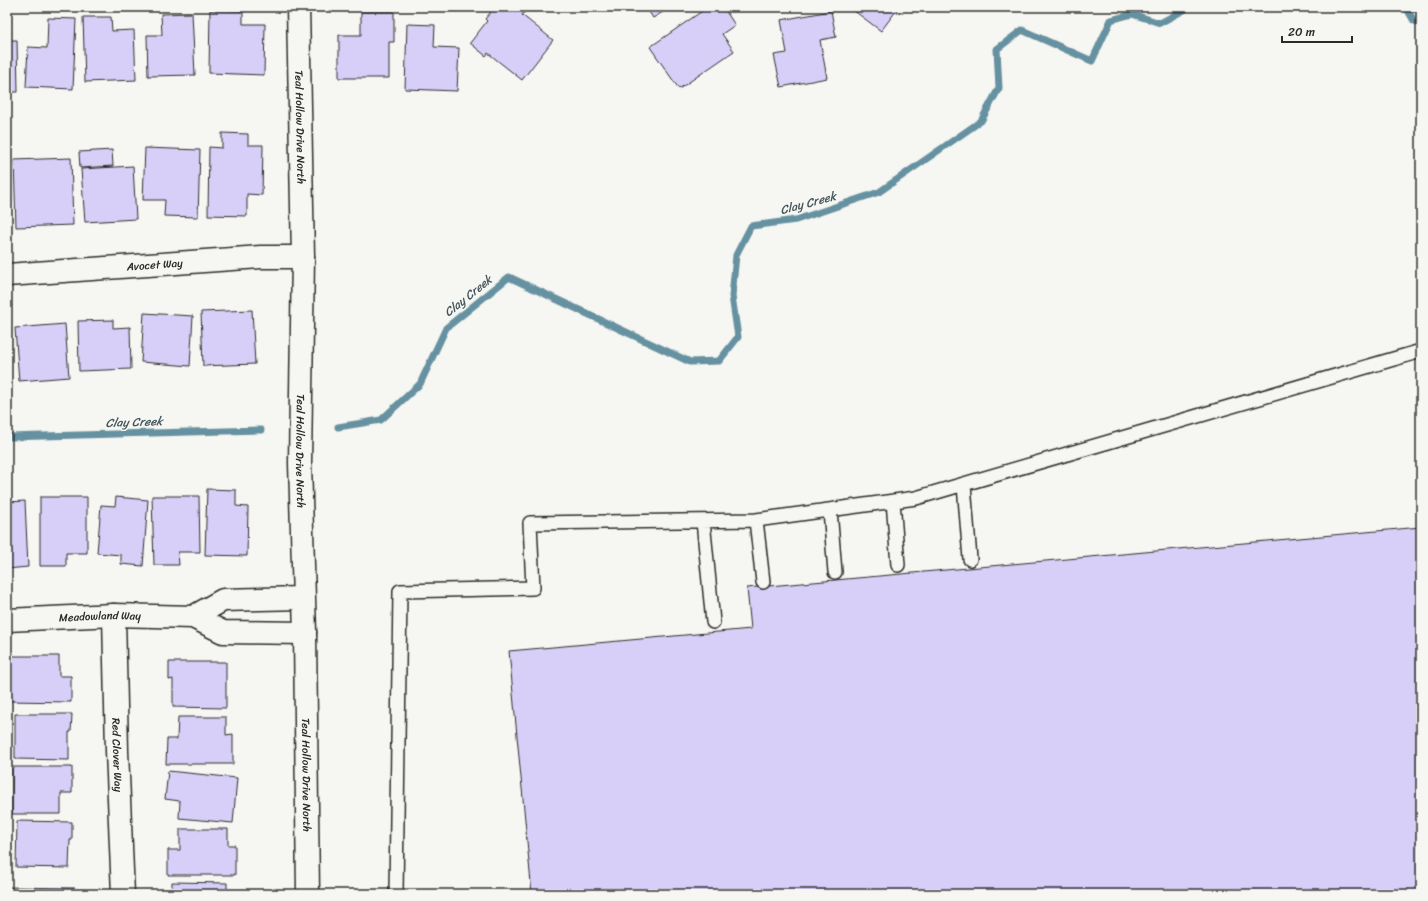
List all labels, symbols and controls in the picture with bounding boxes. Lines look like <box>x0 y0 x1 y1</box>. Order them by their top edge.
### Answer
scale bar <box>1282 18 1352 44</box>
text: 20 m <box>1288 21 1315 43</box>
street label: Teal Hollow Drive North <box>289 70 311 184</box>
water label: Clay Creek <box>778 185 840 221</box>
street label: Avocet Way <box>125 254 184 277</box>
water label: Clay Creek <box>439 268 498 322</box>
street label: Teal Hollow Drive North <box>290 394 310 508</box>
water label: Clay Creek <box>105 410 164 434</box>
street label: Meadowland Way <box>59 606 141 628</box>
street label: Red Clover Way <box>106 718 128 793</box>
street label: Teal Hollow Drive North <box>296 718 316 832</box>

